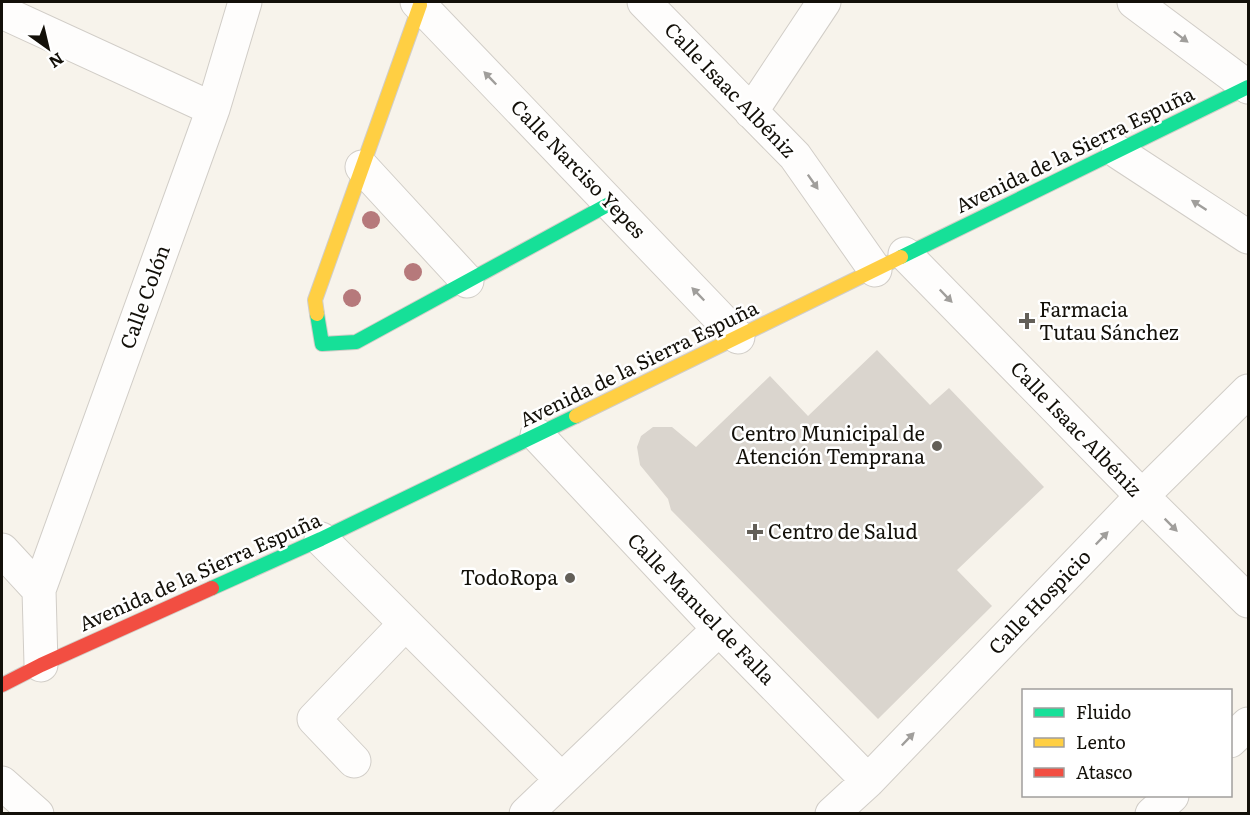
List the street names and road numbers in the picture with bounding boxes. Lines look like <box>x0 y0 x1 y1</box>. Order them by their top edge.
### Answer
street label: Calle Isaac Albéniz <box>659 14 804 163</box>
street label: Avenida de la Sierra Espuña <box>950 77 1199 219</box>
street label: Calle Narciso Yepes <box>505 91 654 244</box>
street label: Calle Colón <box>110 240 176 353</box>
street label: Avenida de la Sierra Espuña <box>514 291 763 433</box>
street label: Calle Isaac Albéniz <box>1005 353 1150 502</box>
street label: Avenida de la Sierra Espuña <box>73 503 325 637</box>
street label: Calle Manuel de Falla <box>622 525 783 691</box>
street label: Calle Hospicio <box>980 541 1097 660</box>

